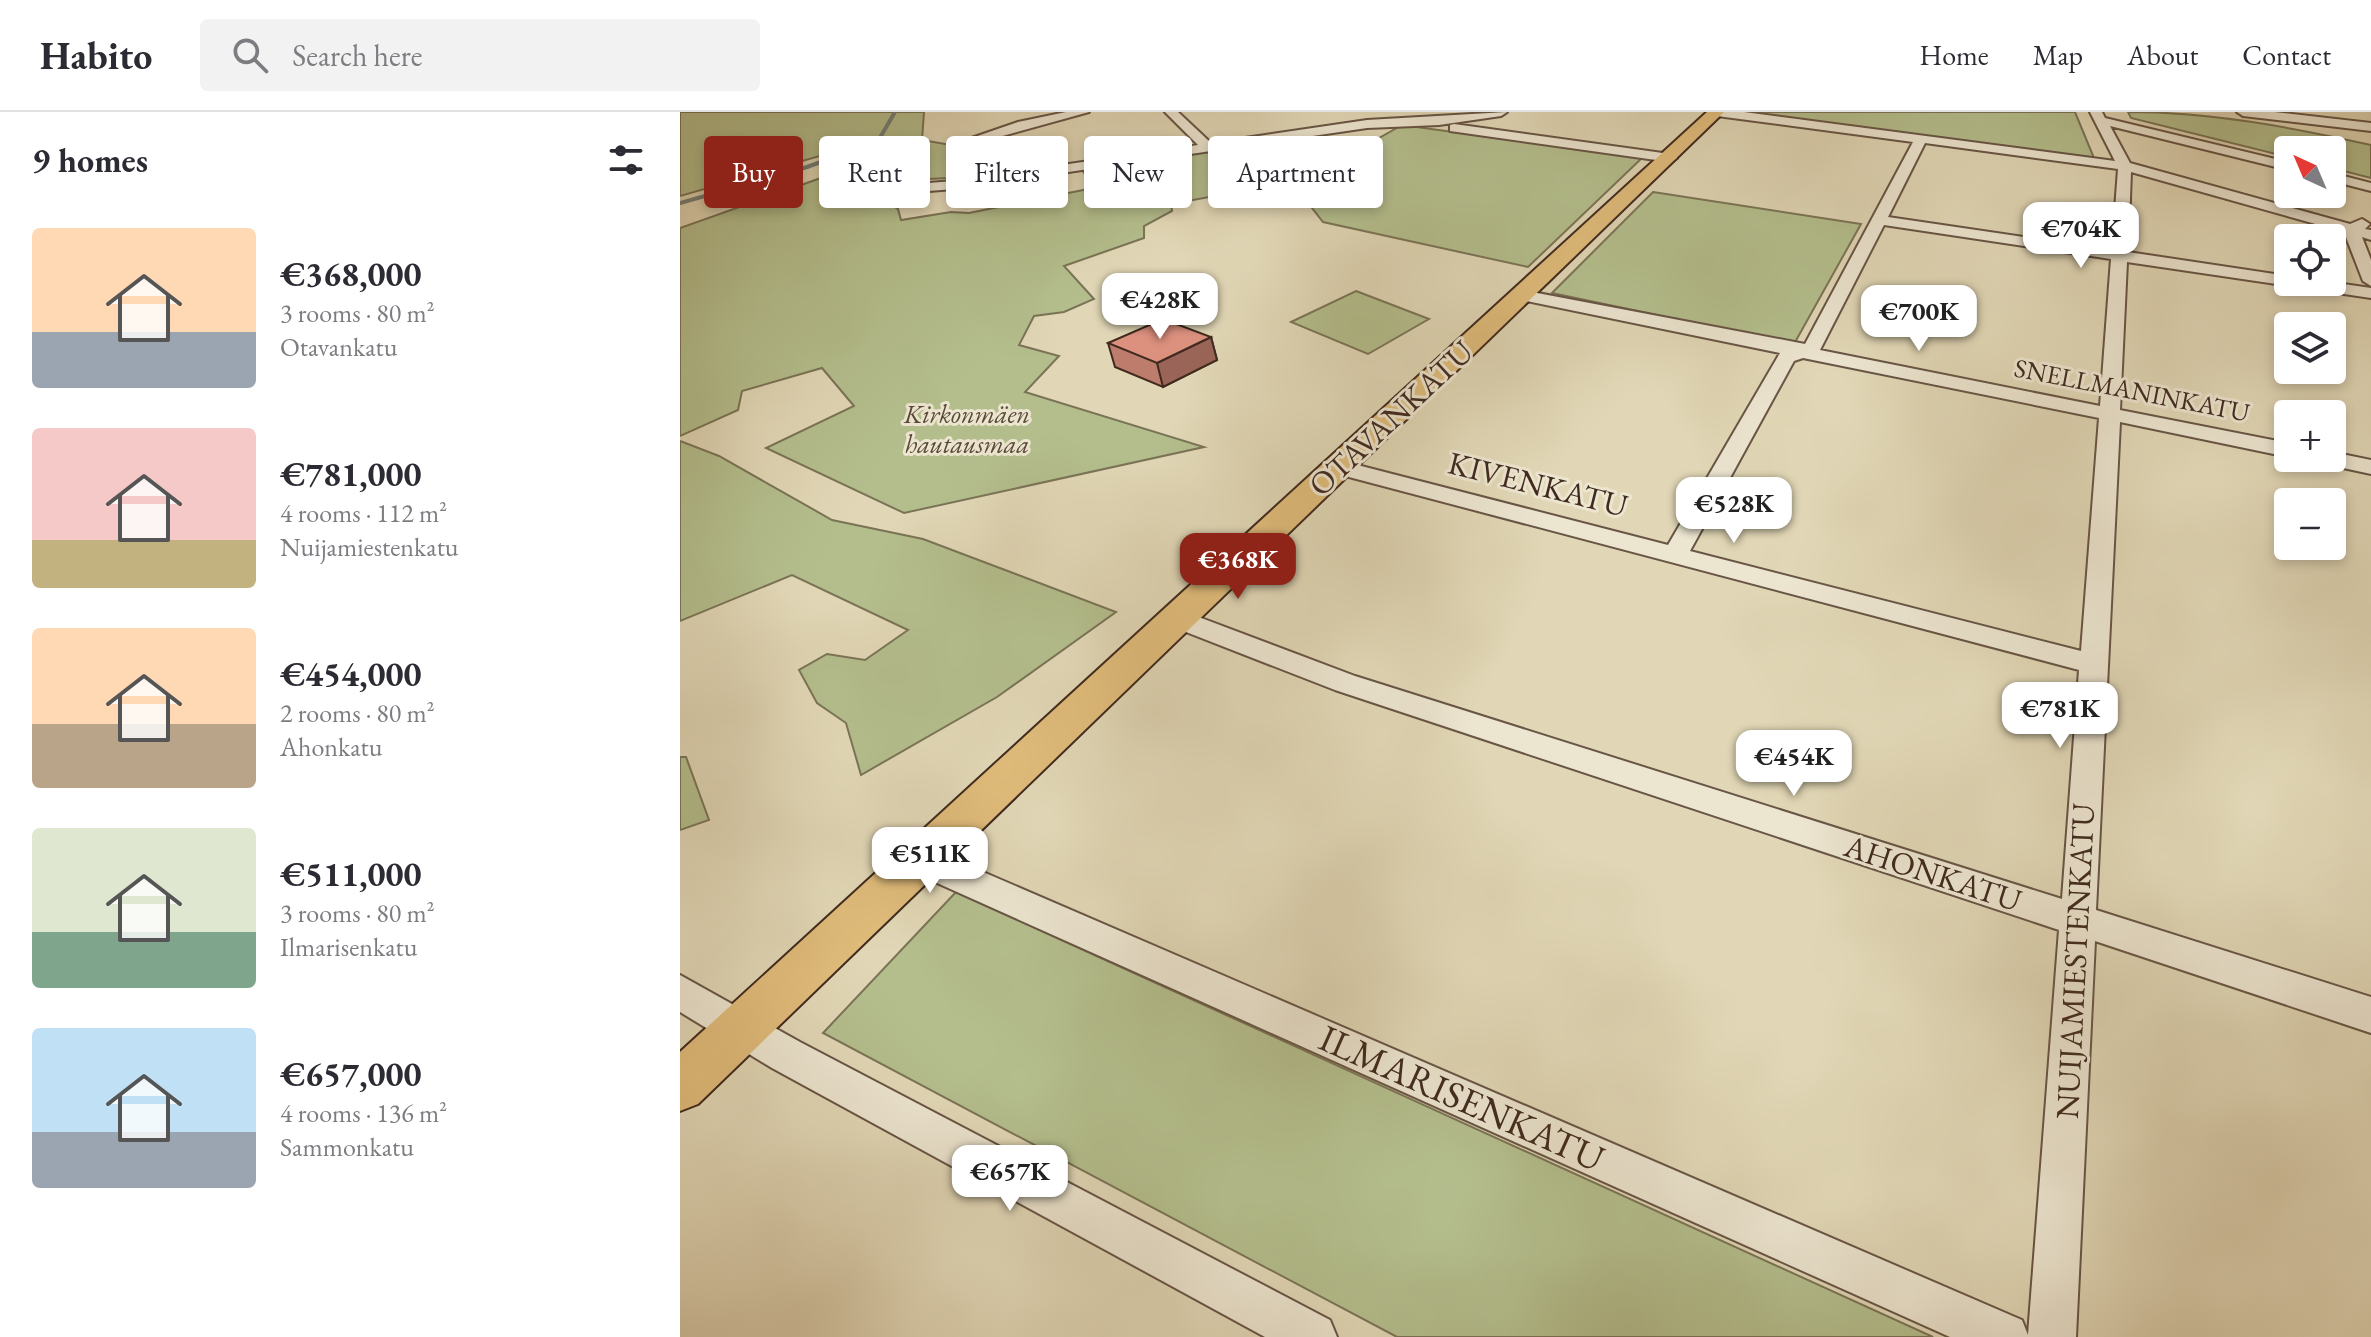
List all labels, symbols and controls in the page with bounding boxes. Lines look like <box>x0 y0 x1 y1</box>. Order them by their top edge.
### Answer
search box <box>200 19 760 91</box>
text: Habito <box>40 31 152 80</box>
icon: search <box>228 33 272 77</box>
text: Search here <box>292 36 422 75</box>
text: Home <box>1919 37 1989 73</box>
text: Map <box>2033 37 2083 73</box>
text: About <box>2127 37 2198 73</box>
text: Contact <box>2242 37 2331 73</box>
chip: Buy <box>704 136 803 208</box>
chip: Rent <box>819 136 930 208</box>
chip: Filters <box>946 136 1068 208</box>
chip: New <box>1084 136 1192 208</box>
chip: Apartment <box>1208 136 1383 208</box>
north arrow <box>2274 136 2346 208</box>
map controls <box>2274 136 2346 560</box>
text: 9 homes <box>32 138 148 182</box>
icon: filters <box>604 138 648 182</box>
pin: €704K <box>2025 202 2137 270</box>
text: €704K <box>2041 211 2121 245</box>
button: locate <box>2274 224 2346 296</box>
text: €368,000 <box>280 252 421 296</box>
icon: home <box>96 260 192 356</box>
pin: €428K <box>1104 273 1216 341</box>
text: €428K <box>1120 282 1200 316</box>
pin: €700K <box>1863 285 1975 353</box>
text: €700K <box>1879 294 1959 328</box>
text: 3 rooms · 80 m² <box>280 296 435 330</box>
button: layers <box>2274 312 2346 384</box>
text: Otavankatu <box>280 330 397 364</box>
street label: OTAVANKATU <box>1300 330 1483 505</box>
street label: SNELLMANINKATU <box>2011 351 2253 429</box>
park label: Kirkonmäen hautausmaa <box>903 397 1030 461</box>
button: + <box>2274 400 2346 472</box>
street label: KIVENKATU <box>1444 441 1632 527</box>
text: €781,000 <box>280 452 421 496</box>
icon: home <box>96 460 192 556</box>
pin: €528K <box>1678 477 1790 545</box>
text: €528K <box>1694 486 1774 520</box>
button: − <box>2274 488 2346 560</box>
text: 4 rooms · 112 m² <box>280 496 447 530</box>
text: Nuijamiestenkatu <box>280 530 459 564</box>
pin: €368K <box>1182 533 1294 601</box>
text: €368K <box>1198 542 1278 576</box>
text: €454,000 <box>280 652 421 696</box>
icon: home <box>96 660 192 756</box>
pin: €781K <box>2004 682 2116 750</box>
text: €781K <box>2020 691 2100 725</box>
text: 2 rooms · 80 m² <box>280 696 435 730</box>
text: Ahonkatu <box>280 730 382 764</box>
pin: €454K <box>1738 730 1850 798</box>
text: €454K <box>1754 739 1834 773</box>
street label: NUIJAMIESTENKATU <box>2046 802 2104 1120</box>
street label: AHONKATU <box>1838 824 2027 921</box>
pin: €511K <box>874 827 986 895</box>
text: €511K <box>890 836 970 870</box>
text: €511,000 <box>280 852 421 896</box>
icon: home <box>96 860 192 956</box>
text: 3 rooms · 80 m² <box>280 896 435 930</box>
text: Ilmarisenkatu <box>280 930 417 964</box>
street label: ILMARISENKATU <box>1312 1013 1612 1182</box>
text: €657,000 <box>280 1052 421 1096</box>
icon: home <box>96 1060 192 1156</box>
text: 4 rooms · 136 m² <box>280 1096 447 1130</box>
text: Sammonkatu <box>280 1130 414 1164</box>
pin: €657K <box>954 1145 1066 1213</box>
text: €657K <box>970 1154 1050 1188</box>

